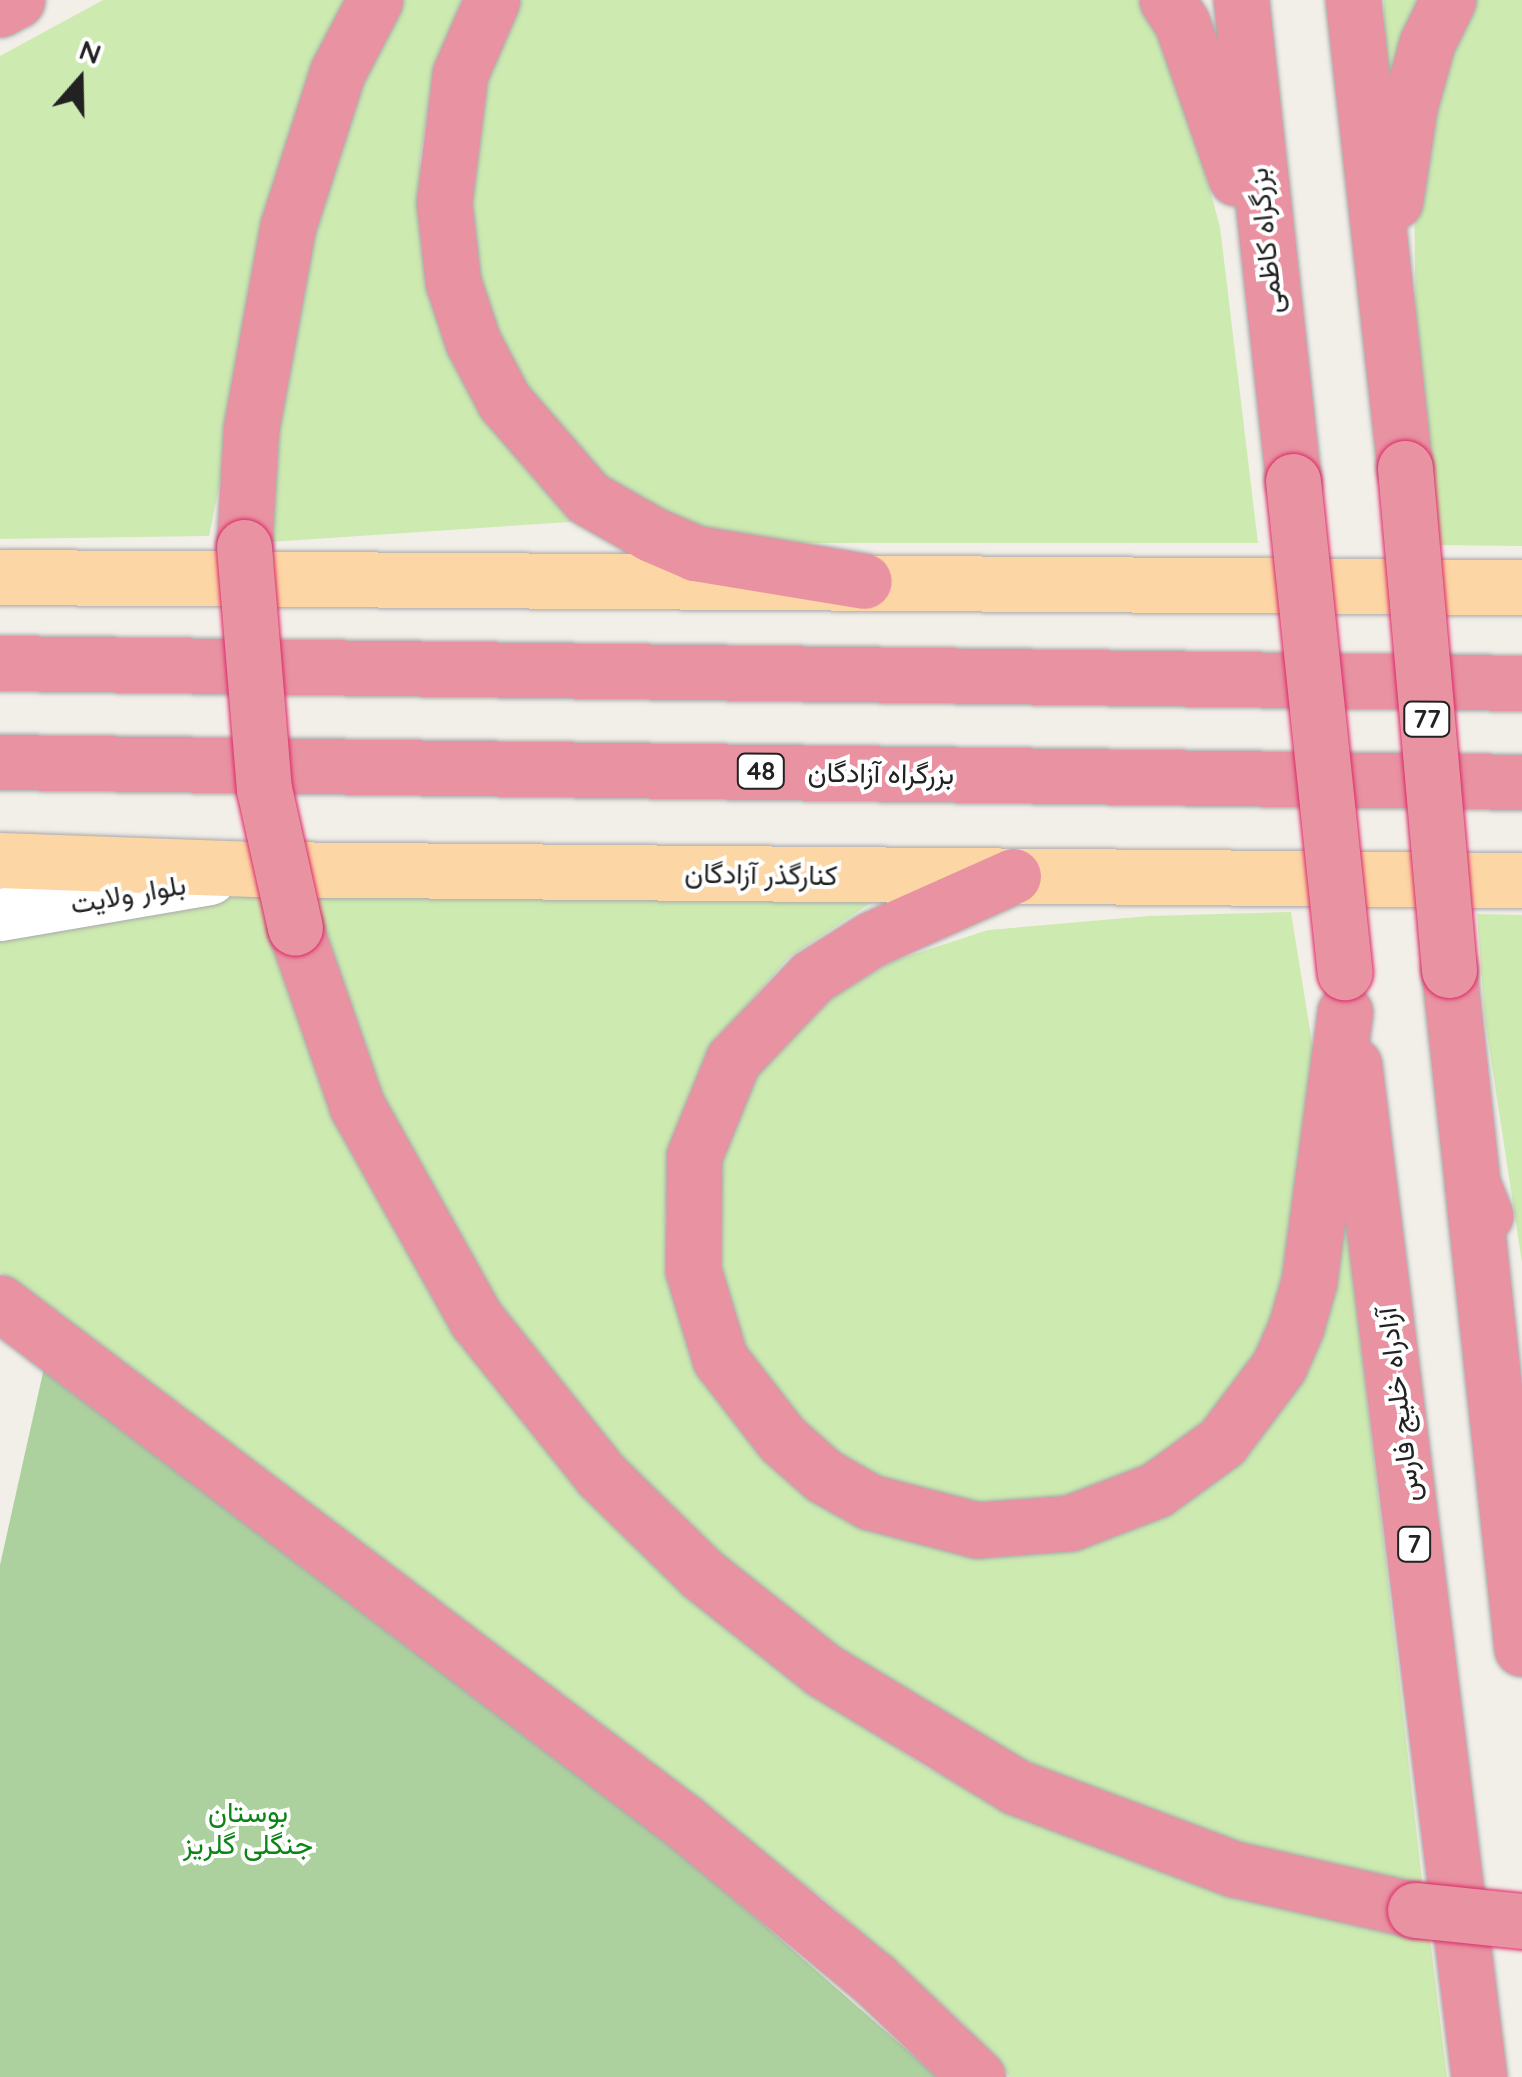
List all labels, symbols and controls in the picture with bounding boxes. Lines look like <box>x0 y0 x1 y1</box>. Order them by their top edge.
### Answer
north arrow <box>30 30 130 130</box>
text: N <box>75 31 106 71</box>
street label: بزرگراه کاظمی <box>1241 166 1289 316</box>
road number: 77 <box>1402 699 1452 739</box>
road number: 48 <box>736 751 786 791</box>
street label: بزرگراه آزادگان <box>807 755 955 791</box>
street label: کنارگذر آزادگان <box>684 856 838 892</box>
street label: بلوار ولایت <box>68 867 188 921</box>
street label: آزادراه خلیج فارس <box>1369 1306 1427 1504</box>
road number: 7 <box>1396 1524 1432 1564</box>
park label: بوستان جنگلی گلریز <box>183 1795 313 1861</box>

